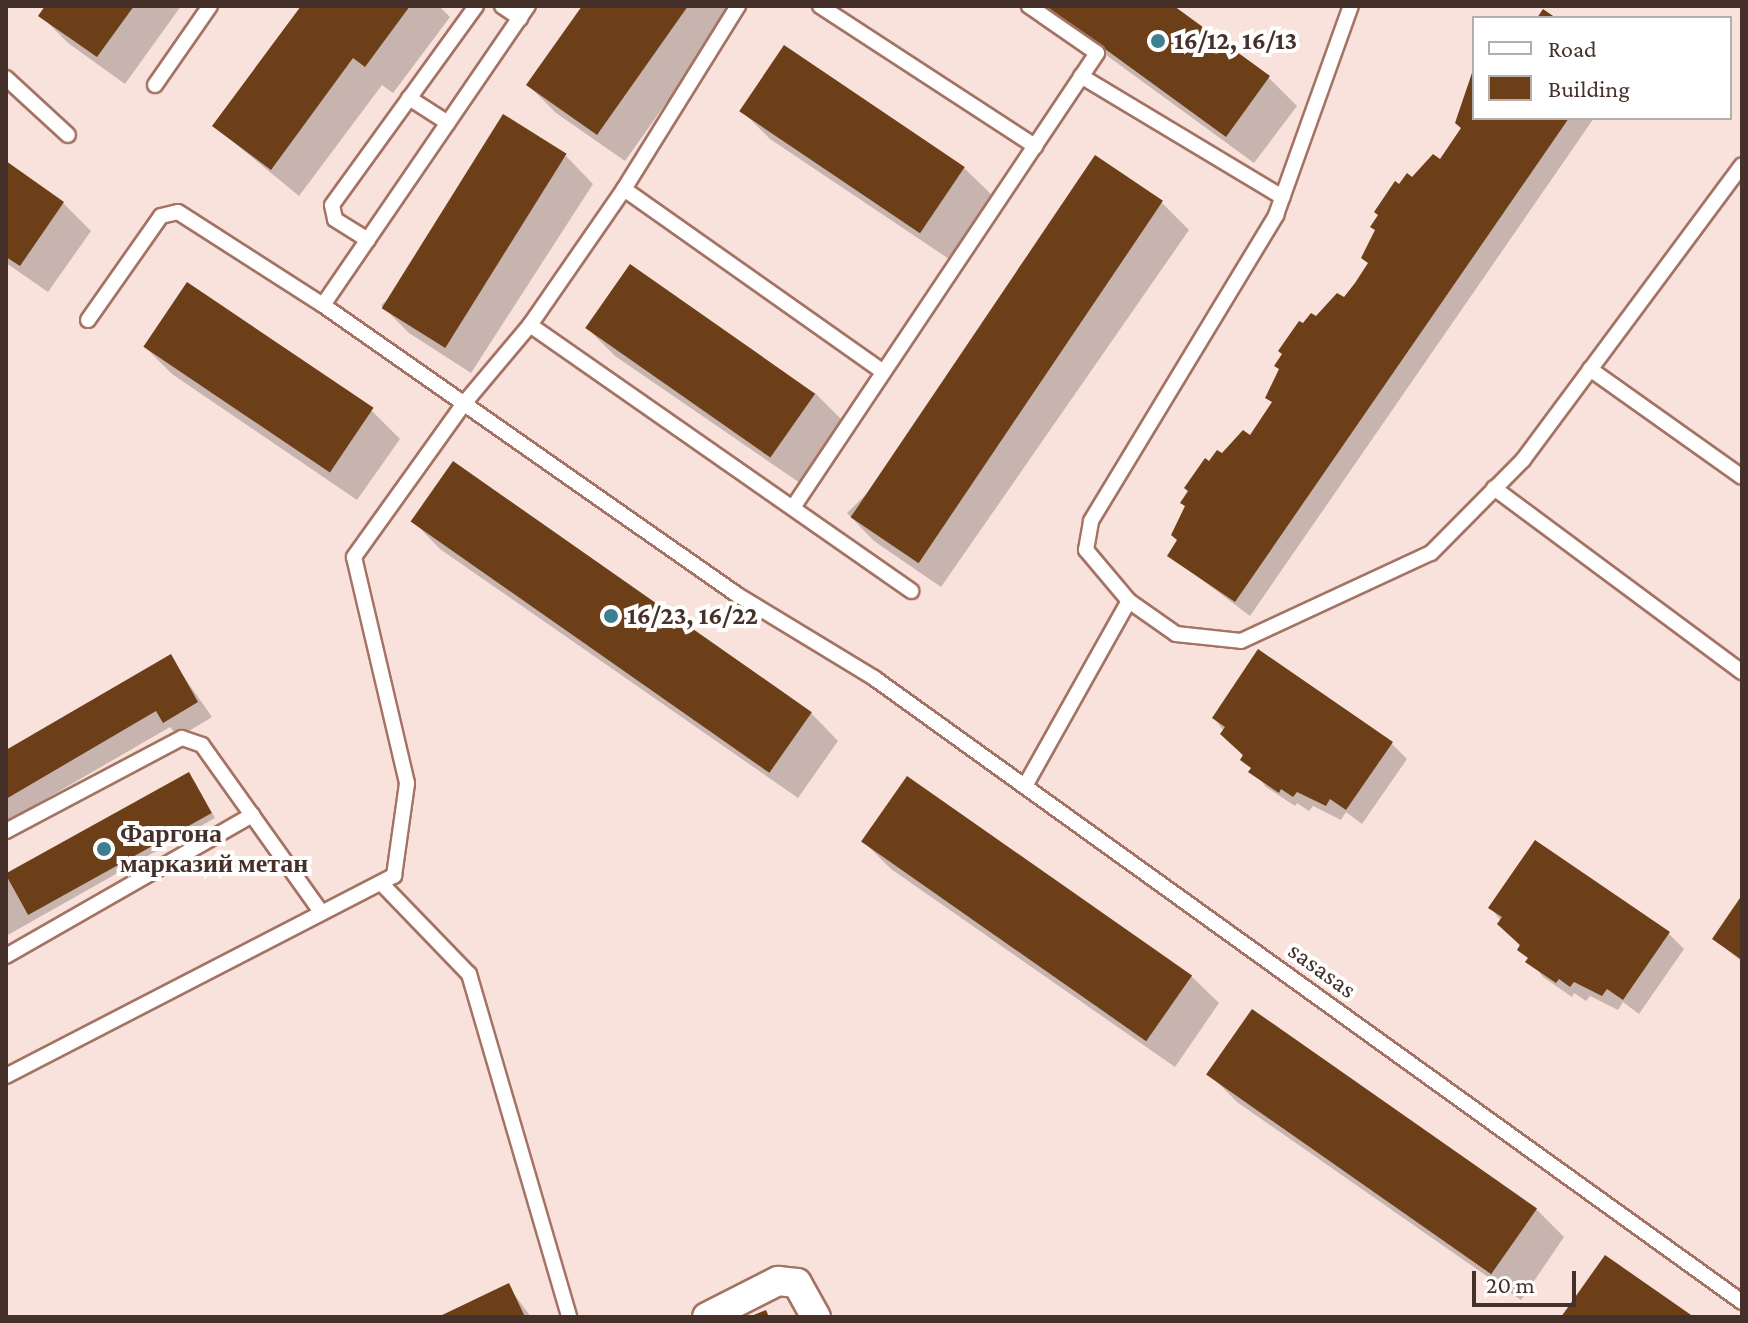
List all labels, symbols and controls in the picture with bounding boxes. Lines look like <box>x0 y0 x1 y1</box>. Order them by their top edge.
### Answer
legend <box>1472 16 1732 120</box>
place label: 16/12, 16/13 <box>1174 25 1297 57</box>
marker: 16/12, 16/13 <box>1149 32 1167 50</box>
text: Road <box>1548 35 1597 62</box>
text: Building <box>1548 75 1630 102</box>
place label: 16/23, 16/22 <box>627 600 758 632</box>
marker: 16/23, 16/22 <box>602 607 620 625</box>
place label: Фаргона марказий метан <box>120 818 308 880</box>
marker: Фаргона марказий метан <box>95 840 113 858</box>
street label: sasasas <box>1282 935 1362 1005</box>
scale bar <box>1476 1255 1580 1305</box>
text: 20 m <box>1486 1271 1535 1298</box>

